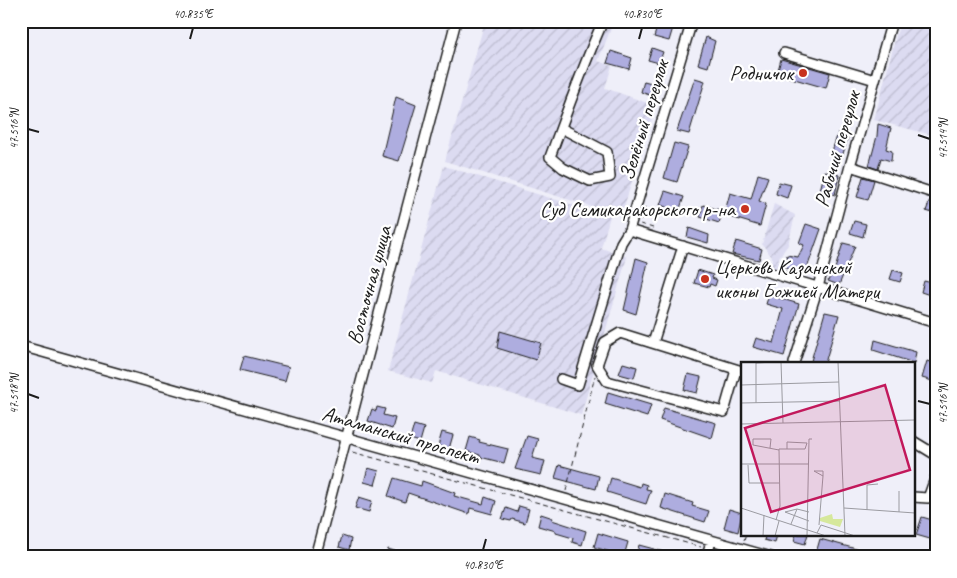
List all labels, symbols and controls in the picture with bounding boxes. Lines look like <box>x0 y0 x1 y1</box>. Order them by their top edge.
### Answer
text: 40.835°E <box>173 6 214 22</box>
text: 40.830°E <box>622 6 663 22</box>
street label: Зелёный переулок <box>613 55 675 183</box>
place label: Родничок <box>730 60 795 86</box>
marker: Родничок <box>797 67 809 79</box>
street label: Рабочий переулок <box>808 86 867 210</box>
text: 47.516°N <box>6 107 22 149</box>
text: 47.514°N <box>935 117 951 159</box>
place label: Суд Семикаракорского р-на <box>540 196 737 222</box>
marker: Суд Семикаракорского р-на <box>739 203 751 215</box>
street label: Восточная улица <box>341 221 398 347</box>
place label: Церковь Казанской иконы Божией Матери <box>715 254 882 304</box>
marker: Церковь Казанской иконы Божией Матери <box>699 273 711 285</box>
inset map <box>741 362 914 536</box>
text: 47.518°N <box>6 372 22 414</box>
text: 47.516°N <box>935 382 951 424</box>
street label: Атаманский проспект <box>319 400 484 470</box>
text: 40.830°E <box>463 557 504 573</box>

